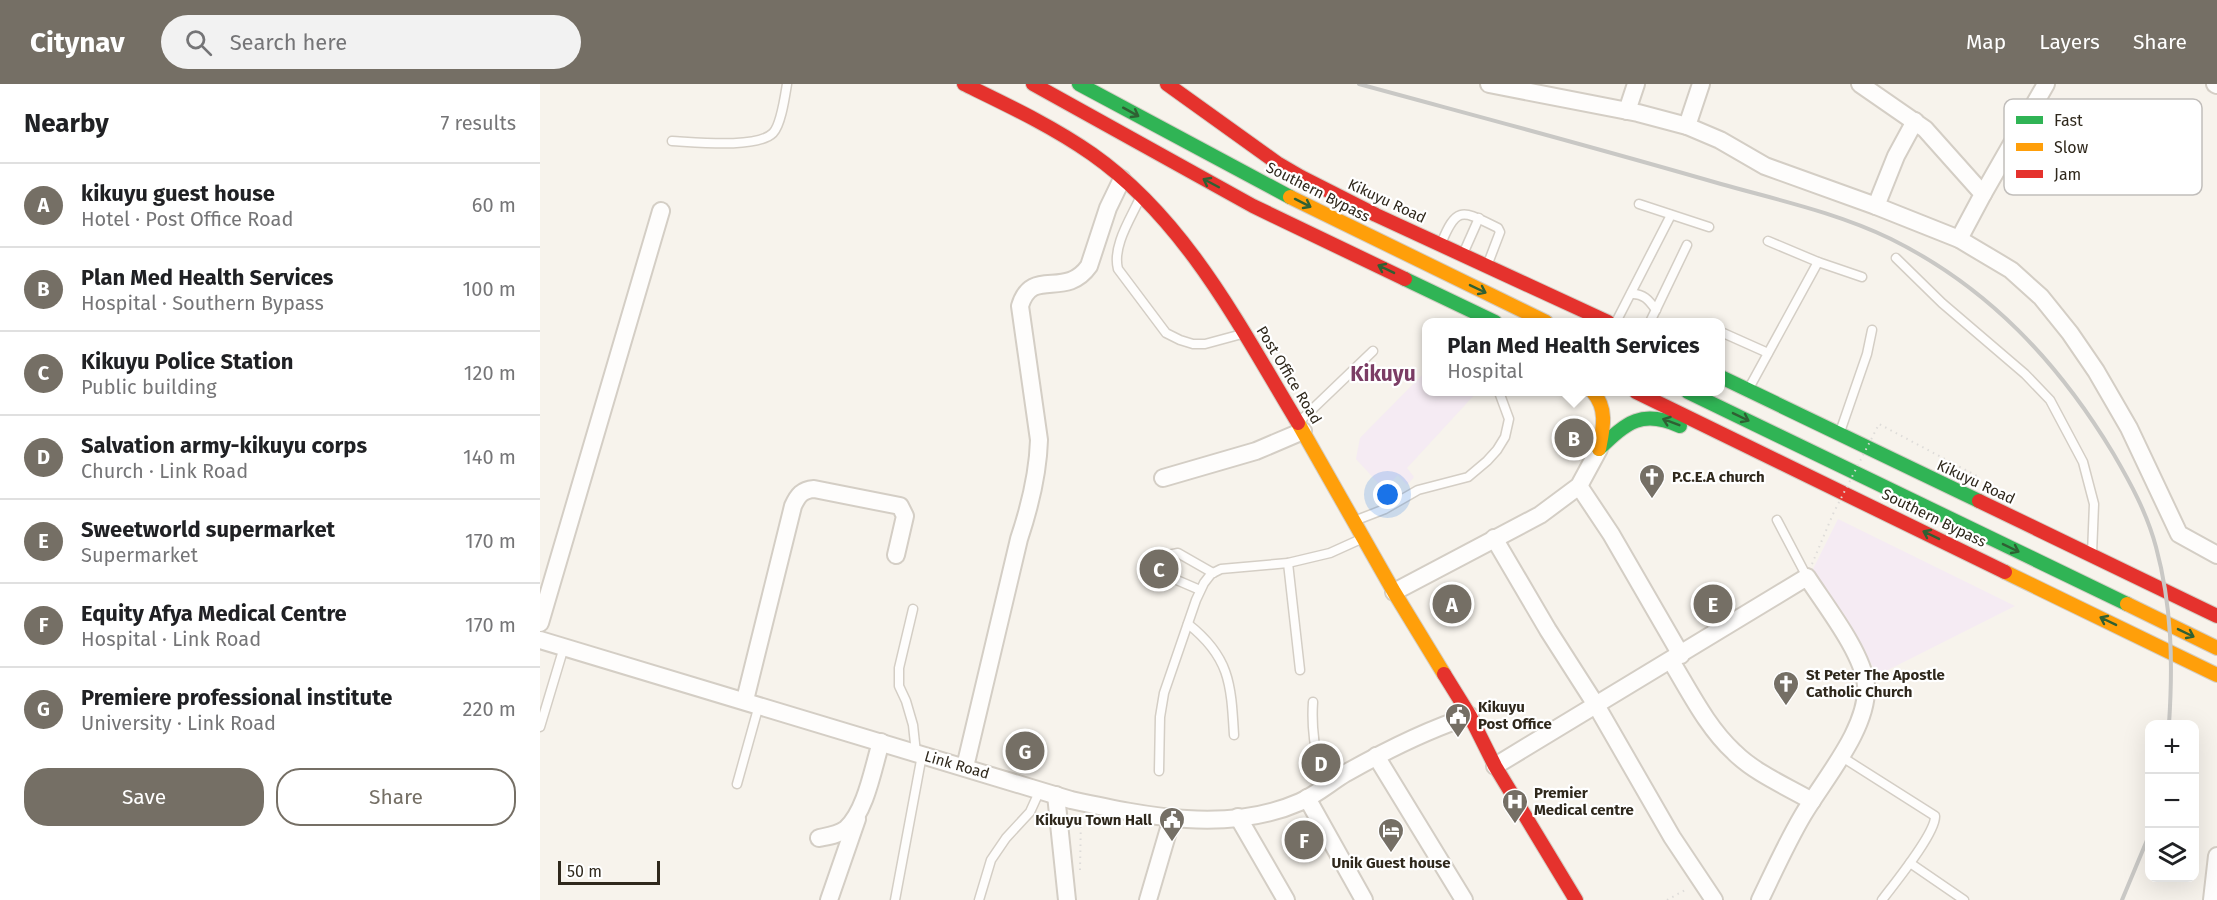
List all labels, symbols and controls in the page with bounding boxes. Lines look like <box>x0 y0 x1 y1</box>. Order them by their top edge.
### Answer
search box <box>161 15 581 69</box>
text: Citynav <box>30 26 125 59</box>
icon: search <box>182 26 215 59</box>
text: Search here <box>230 29 347 56</box>
text: Map <box>1966 29 2006 55</box>
text: Layers <box>2039 29 2100 55</box>
text: Share <box>2133 29 2187 55</box>
legend <box>2004 99 2202 195</box>
one-way arrow <box>1121 107 1139 118</box>
text: Nearby <box>24 108 109 139</box>
text: 7 results <box>440 111 516 135</box>
text: Fast <box>2054 111 2083 130</box>
text: Slow <box>2054 138 2089 157</box>
street label: Southern Bypass <box>1263 158 1373 226</box>
text: Jam <box>2054 165 2081 184</box>
street label: Kikuyu Road <box>1345 175 1429 227</box>
one-way arrow <box>1203 177 1220 189</box>
text: kikuyu guest house <box>81 180 275 207</box>
text: A <box>38 193 49 217</box>
text: 60 m <box>472 193 516 217</box>
one-way arrow <box>1294 197 1311 209</box>
text: Hotel · Post Office Road <box>81 207 293 231</box>
one-way arrow <box>1377 263 1395 274</box>
text: Plan Med Health Services <box>81 264 333 291</box>
text: B <box>37 277 50 301</box>
text: 100 m <box>463 277 516 301</box>
one-way arrow <box>1468 284 1486 296</box>
text: Hospital · Southern Bypass <box>81 291 324 315</box>
popup <box>1422 318 1725 396</box>
street label: Post Office Road <box>1253 323 1325 427</box>
text: Plan Med Health Services <box>1447 332 1700 359</box>
text: Kikuyu Police Station <box>81 348 294 375</box>
text: Hospital <box>1447 359 1523 383</box>
text: C <box>38 361 49 385</box>
text: 120 m <box>464 361 516 385</box>
district label: Kikuyu <box>1350 361 1416 387</box>
text: Public building <box>81 375 217 399</box>
one-way arrow <box>1732 411 1749 423</box>
pin: B <box>1554 416 1594 460</box>
one-way arrow <box>1662 416 1680 427</box>
text: Salvation army-kikuyu corps <box>81 432 367 459</box>
text: D <box>37 445 50 469</box>
text: 140 m <box>463 445 516 469</box>
street label: Kikuyu Road <box>1934 456 2018 508</box>
text: Church · Link Road <box>81 459 248 483</box>
church icon: P.C.E.A church <box>1637 462 1667 500</box>
place label: P.C.E.A church <box>1672 468 1765 486</box>
your location <box>1373 480 1402 509</box>
street label: Southern Bypass <box>1879 485 1989 551</box>
text: Sweetworld supermarket <box>81 516 335 543</box>
text: E <box>38 529 49 553</box>
text: 170 m <box>465 529 516 553</box>
one-way arrow <box>1923 529 1940 541</box>
text: Supermarket <box>81 543 198 567</box>
one-way arrow <box>2001 543 2019 555</box>
pin: C <box>1140 546 1178 592</box>
pin: A <box>1432 582 1472 626</box>
pin: E <box>1694 582 1732 626</box>
text: Equity Afya Medical Centre <box>81 600 347 627</box>
text: F <box>39 613 48 637</box>
text: 170 m <box>465 613 516 637</box>
one-way arrow <box>2099 615 2117 627</box>
text: Hospital · Link Road <box>81 627 261 651</box>
one-way arrow <box>2177 628 2195 640</box>
place label: St Peter The Apostle Catholic Church <box>1806 666 1945 701</box>
church icon: St Peter The Apostle Catholic Church <box>1771 669 1801 707</box>
text: Premiere professional institute <box>81 684 392 711</box>
text: G <box>37 697 50 721</box>
text: 220 m <box>463 697 516 721</box>
place label: Kikuyu Post Office <box>1478 698 1552 733</box>
public building icon: Kikuyu Post Office <box>1443 701 1473 739</box>
text: University · Link Road <box>81 711 276 735</box>
map controls <box>2145 720 2199 882</box>
button: + <box>2145 720 2199 774</box>
pin: G <box>1006 728 1044 774</box>
pin: D <box>1302 740 1340 786</box>
street label: Link Road <box>922 747 992 783</box>
button: Save <box>24 768 264 826</box>
button: Share <box>276 768 516 826</box>
button: − <box>2145 774 2199 828</box>
place label: Premier Medical centre <box>1534 784 1634 819</box>
hospital icon: Premier Medical centre <box>1500 787 1530 825</box>
public building icon: Kikuyu Town Hall <box>1157 805 1187 843</box>
place label: Kikuyu Town Hall <box>1035 811 1153 829</box>
hotel icon: Unik Guest house <box>1376 816 1406 854</box>
pin: F <box>1284 818 1323 862</box>
button: layers <box>2145 828 2199 882</box>
place label: Unik Guest house <box>1331 854 1451 872</box>
scale bar <box>558 858 660 886</box>
text: 50 m <box>567 862 602 881</box>

